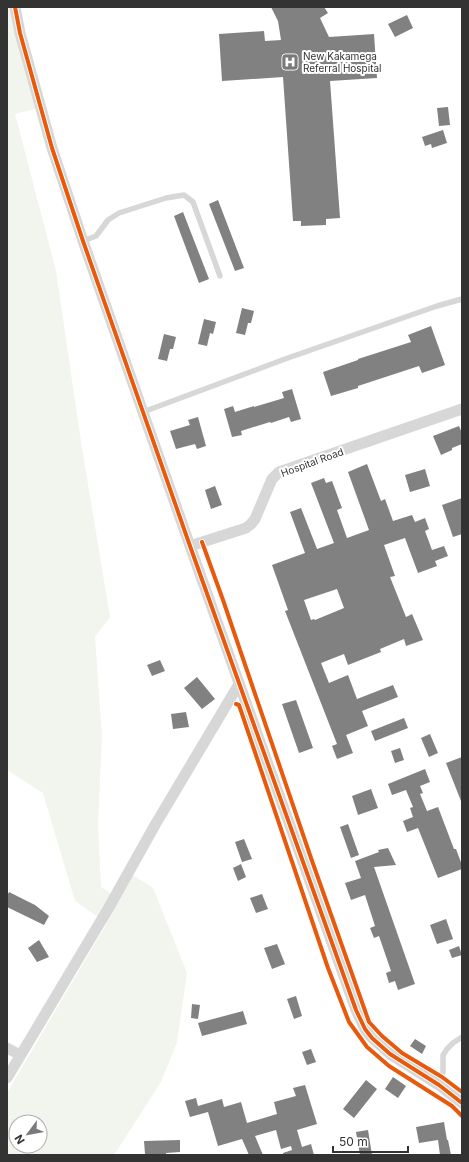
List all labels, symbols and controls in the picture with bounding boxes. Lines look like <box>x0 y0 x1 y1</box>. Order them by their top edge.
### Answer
place label: New Kakamega Referral Hospital <box>303 50 382 74</box>
hospital icon: New Kakamega Referral Hospital <box>280 52 300 72</box>
street label: Hospital Road <box>279 445 345 479</box>
north arrow <box>8 1114 48 1154</box>
scale bar <box>333 1128 408 1154</box>
text: N <box>11 1132 28 1147</box>
text: 50 m <box>339 1134 368 1149</box>

